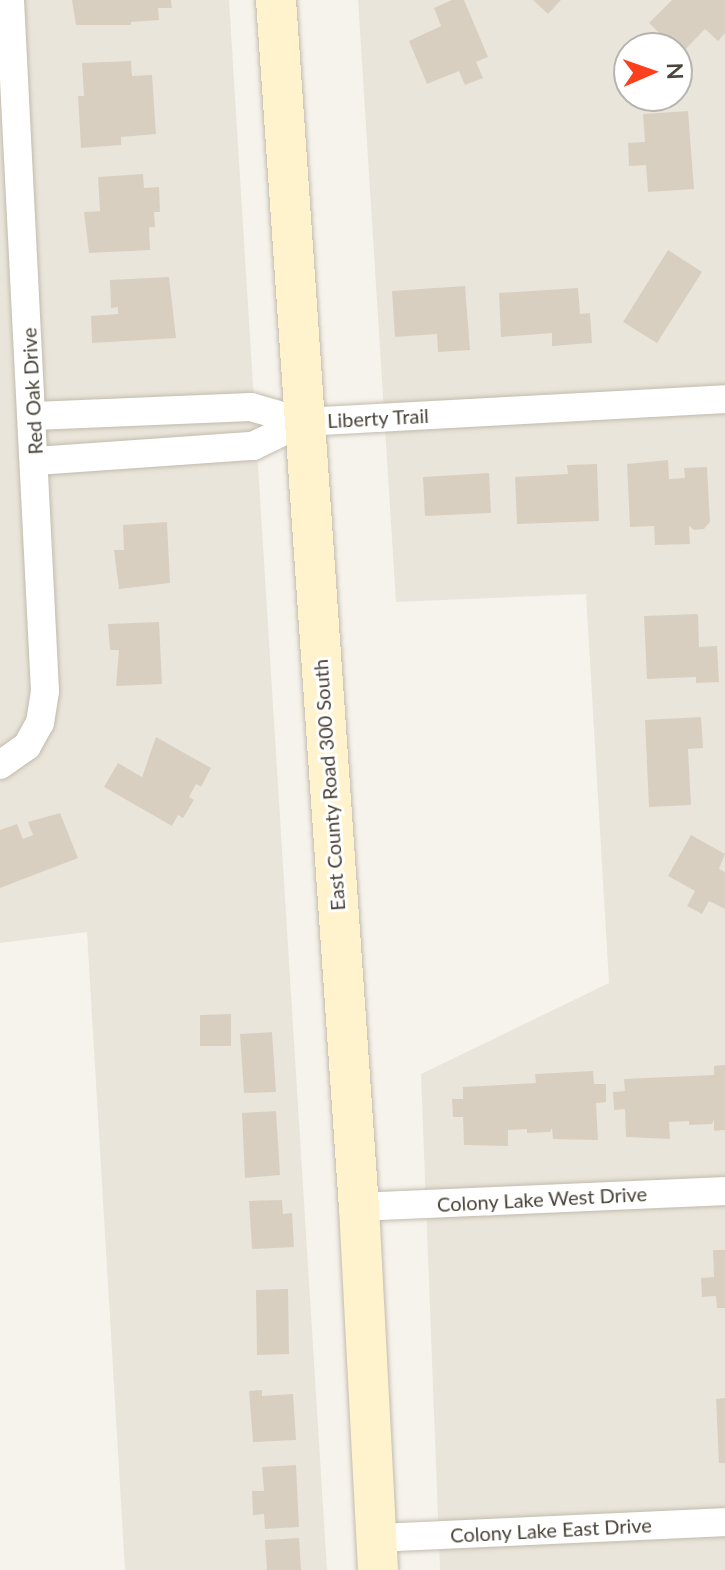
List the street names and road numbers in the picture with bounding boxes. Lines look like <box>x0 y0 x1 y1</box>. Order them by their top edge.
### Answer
street label: Red Oak Drive <box>17 327 47 455</box>
street label: Liberty Trail <box>326 403 430 433</box>
street label: East County Road 300 South <box>308 658 350 912</box>
street label: Colony Lake West Drive <box>436 1181 648 1217</box>
street label: Colony Lake East Drive <box>449 1513 653 1547</box>

